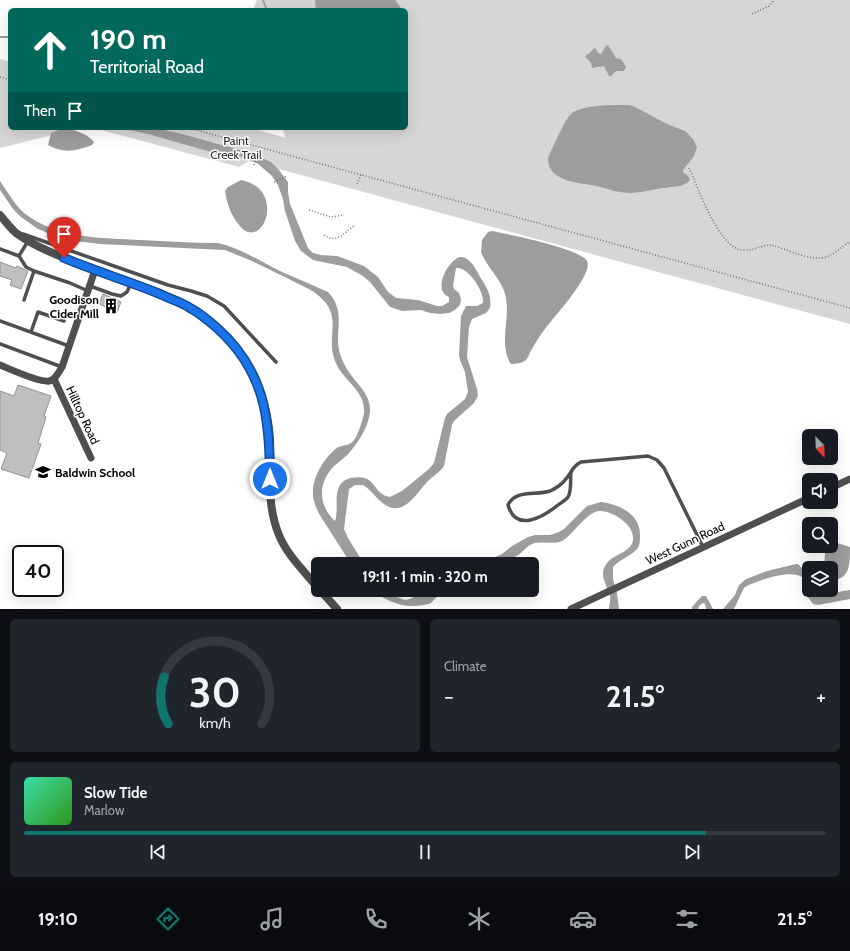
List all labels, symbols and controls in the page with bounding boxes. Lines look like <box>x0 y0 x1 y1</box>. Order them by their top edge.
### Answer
text: 190 m <box>90 22 166 56</box>
icon: ahead <box>24 24 76 76</box>
text: Territorial Road <box>90 56 204 78</box>
icon: arrive <box>64 100 86 122</box>
text: Then <box>24 102 56 120</box>
park label: Paint Creek Trail <box>210 133 262 162</box>
pin <box>47 217 81 258</box>
icon: arrive <box>53 223 75 245</box>
place label: Goodison Cider Mill <box>49 292 99 321</box>
building icon: Goodison Cider Mill <box>102 297 120 315</box>
street label: Hilltop Road <box>63 383 103 447</box>
north arrow <box>802 429 838 465</box>
map controls <box>802 429 838 597</box>
position arrow <box>249 458 291 500</box>
school or university icon: Baldwin School <box>34 463 52 481</box>
place label: Baldwin School <box>55 465 135 480</box>
button: sound <box>802 473 838 509</box>
button: search <box>802 517 838 553</box>
street label: West Gunn Road <box>643 518 727 568</box>
speed limit sign: 40 <box>12 545 64 597</box>
button: layers <box>802 561 838 597</box>
text: 19:11 · 1 min · 320 m <box>362 568 488 586</box>
text: Climate <box>444 658 486 674</box>
text: 30 <box>189 666 241 716</box>
text: 21.5° <box>606 678 664 715</box>
text: − <box>444 683 454 710</box>
text: + <box>816 683 826 710</box>
text: km/h <box>199 713 231 731</box>
text: Slow Tide <box>84 784 147 802</box>
text: Marlow <box>84 802 124 818</box>
icon: previous <box>147 841 169 863</box>
icon: pause <box>414 841 436 863</box>
icon: next <box>681 841 703 863</box>
icon: directions <box>154 905 182 933</box>
icon: music <box>258 905 286 933</box>
icon: phone <box>362 905 390 933</box>
icon: climate <box>465 905 493 933</box>
icon: car <box>569 905 597 933</box>
icon: filters <box>673 905 701 933</box>
text: 19:10 <box>38 908 78 930</box>
text: 21.5° <box>777 908 812 930</box>

